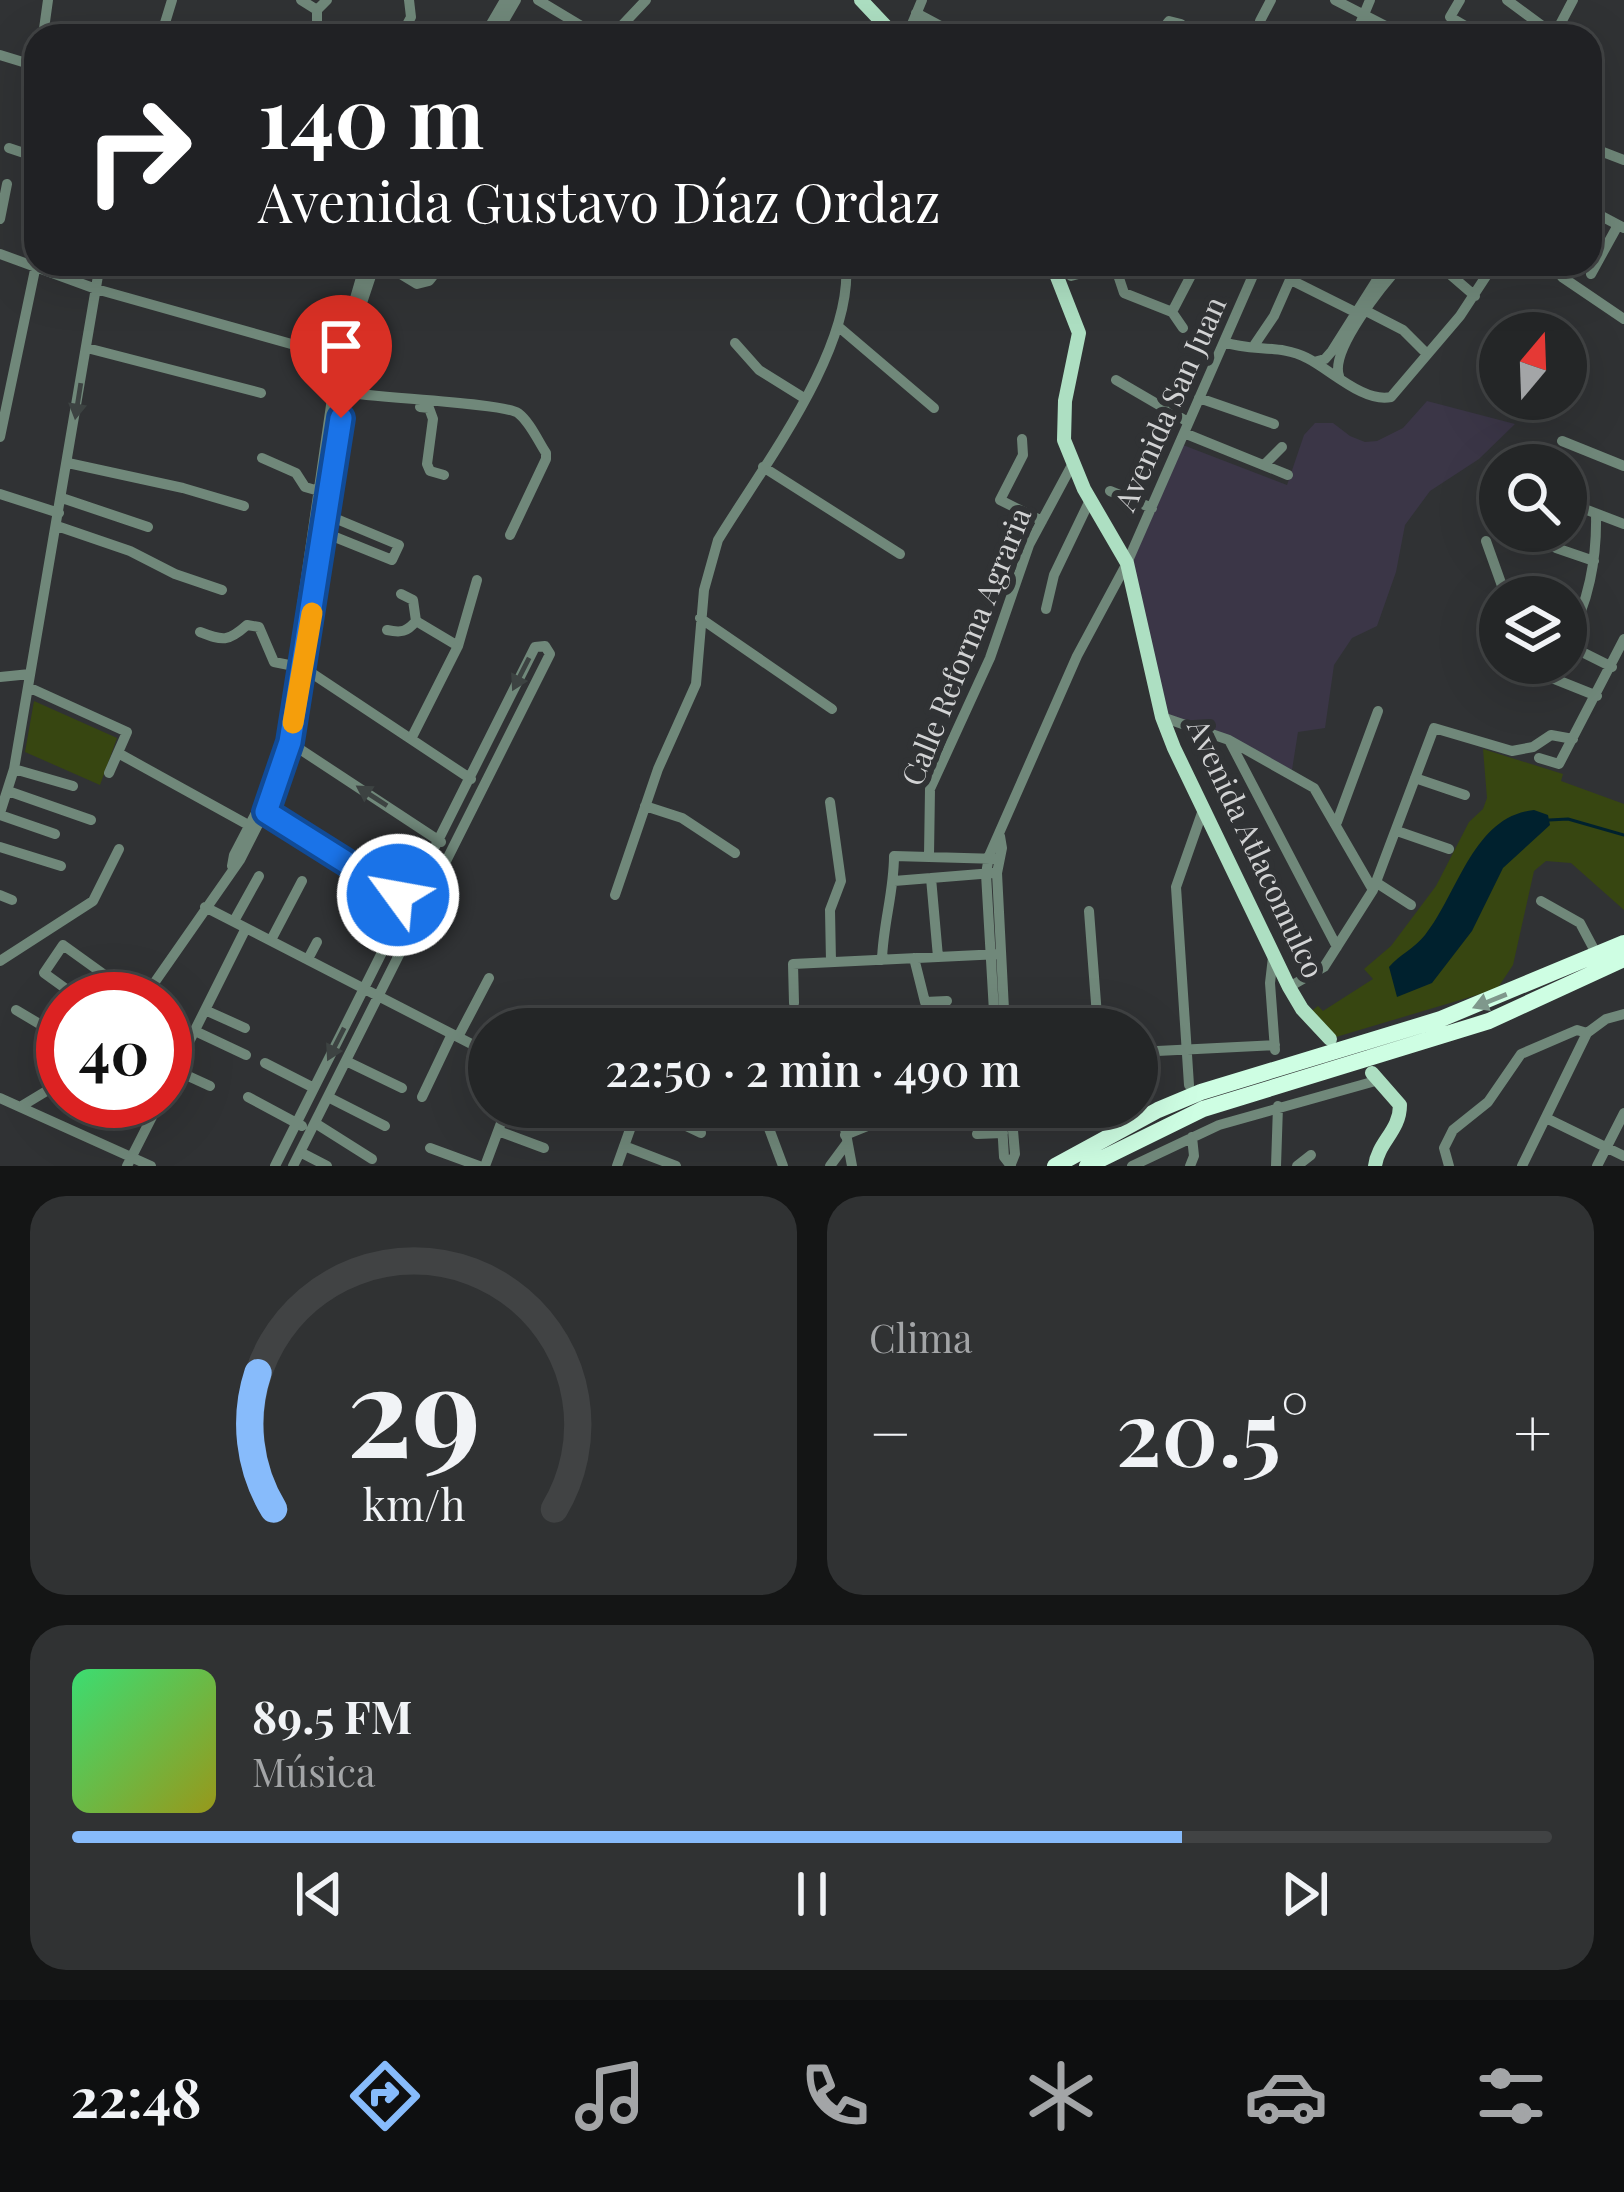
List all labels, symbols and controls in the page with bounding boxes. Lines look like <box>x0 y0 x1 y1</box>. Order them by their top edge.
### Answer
text: 140 m <box>258 58 484 170</box>
icon: right <box>60 72 216 228</box>
text: Avenida Gustavo Díaz Ordaz <box>258 165 940 237</box>
street label: Avenida San Juan <box>1104 290 1234 518</box>
pin <box>290 295 392 418</box>
north arrow <box>1479 312 1587 420</box>
map controls <box>1479 312 1587 684</box>
icon: arrive <box>308 313 374 379</box>
one-way arrow <box>68 383 87 421</box>
button: search <box>1479 444 1587 552</box>
street label: Calle Reforma Agraria <box>891 501 1039 791</box>
button: layers <box>1479 576 1587 684</box>
one-way arrow <box>511 656 532 691</box>
street label: Avenida Atlacomulco <box>1179 711 1334 984</box>
one-way arrow <box>356 786 388 808</box>
position arrow <box>335 832 461 958</box>
speed limit sign: 40 <box>36 972 192 1128</box>
one-way arrow <box>1472 992 1508 1011</box>
one-way arrow <box>327 1026 347 1061</box>
text: 22:50 · 2 min · 490 m <box>605 1038 1021 1098</box>
text: Clima <box>869 1311 972 1363</box>
text: 29 <box>346 1323 481 1489</box>
text: 20.5° <box>1116 1370 1309 1490</box>
text: − <box>869 1387 912 1475</box>
text: + <box>1513 1387 1552 1475</box>
text: km/h <box>362 1474 465 1531</box>
text: 89.5 FM <box>252 1685 412 1745</box>
text: Música <box>252 1745 375 1797</box>
icon: previous <box>286 1861 352 1927</box>
icon: pause <box>779 1861 845 1927</box>
icon: next <box>1272 1861 1338 1927</box>
icon: directions <box>343 2054 427 2138</box>
icon: music <box>568 2054 652 2138</box>
icon: phone <box>793 2054 877 2138</box>
icon: climate <box>1019 2054 1103 2138</box>
icon: car <box>1244 2054 1328 2138</box>
icon: filters <box>1469 2054 1553 2138</box>
text: 22:48 <box>71 2060 202 2132</box>

